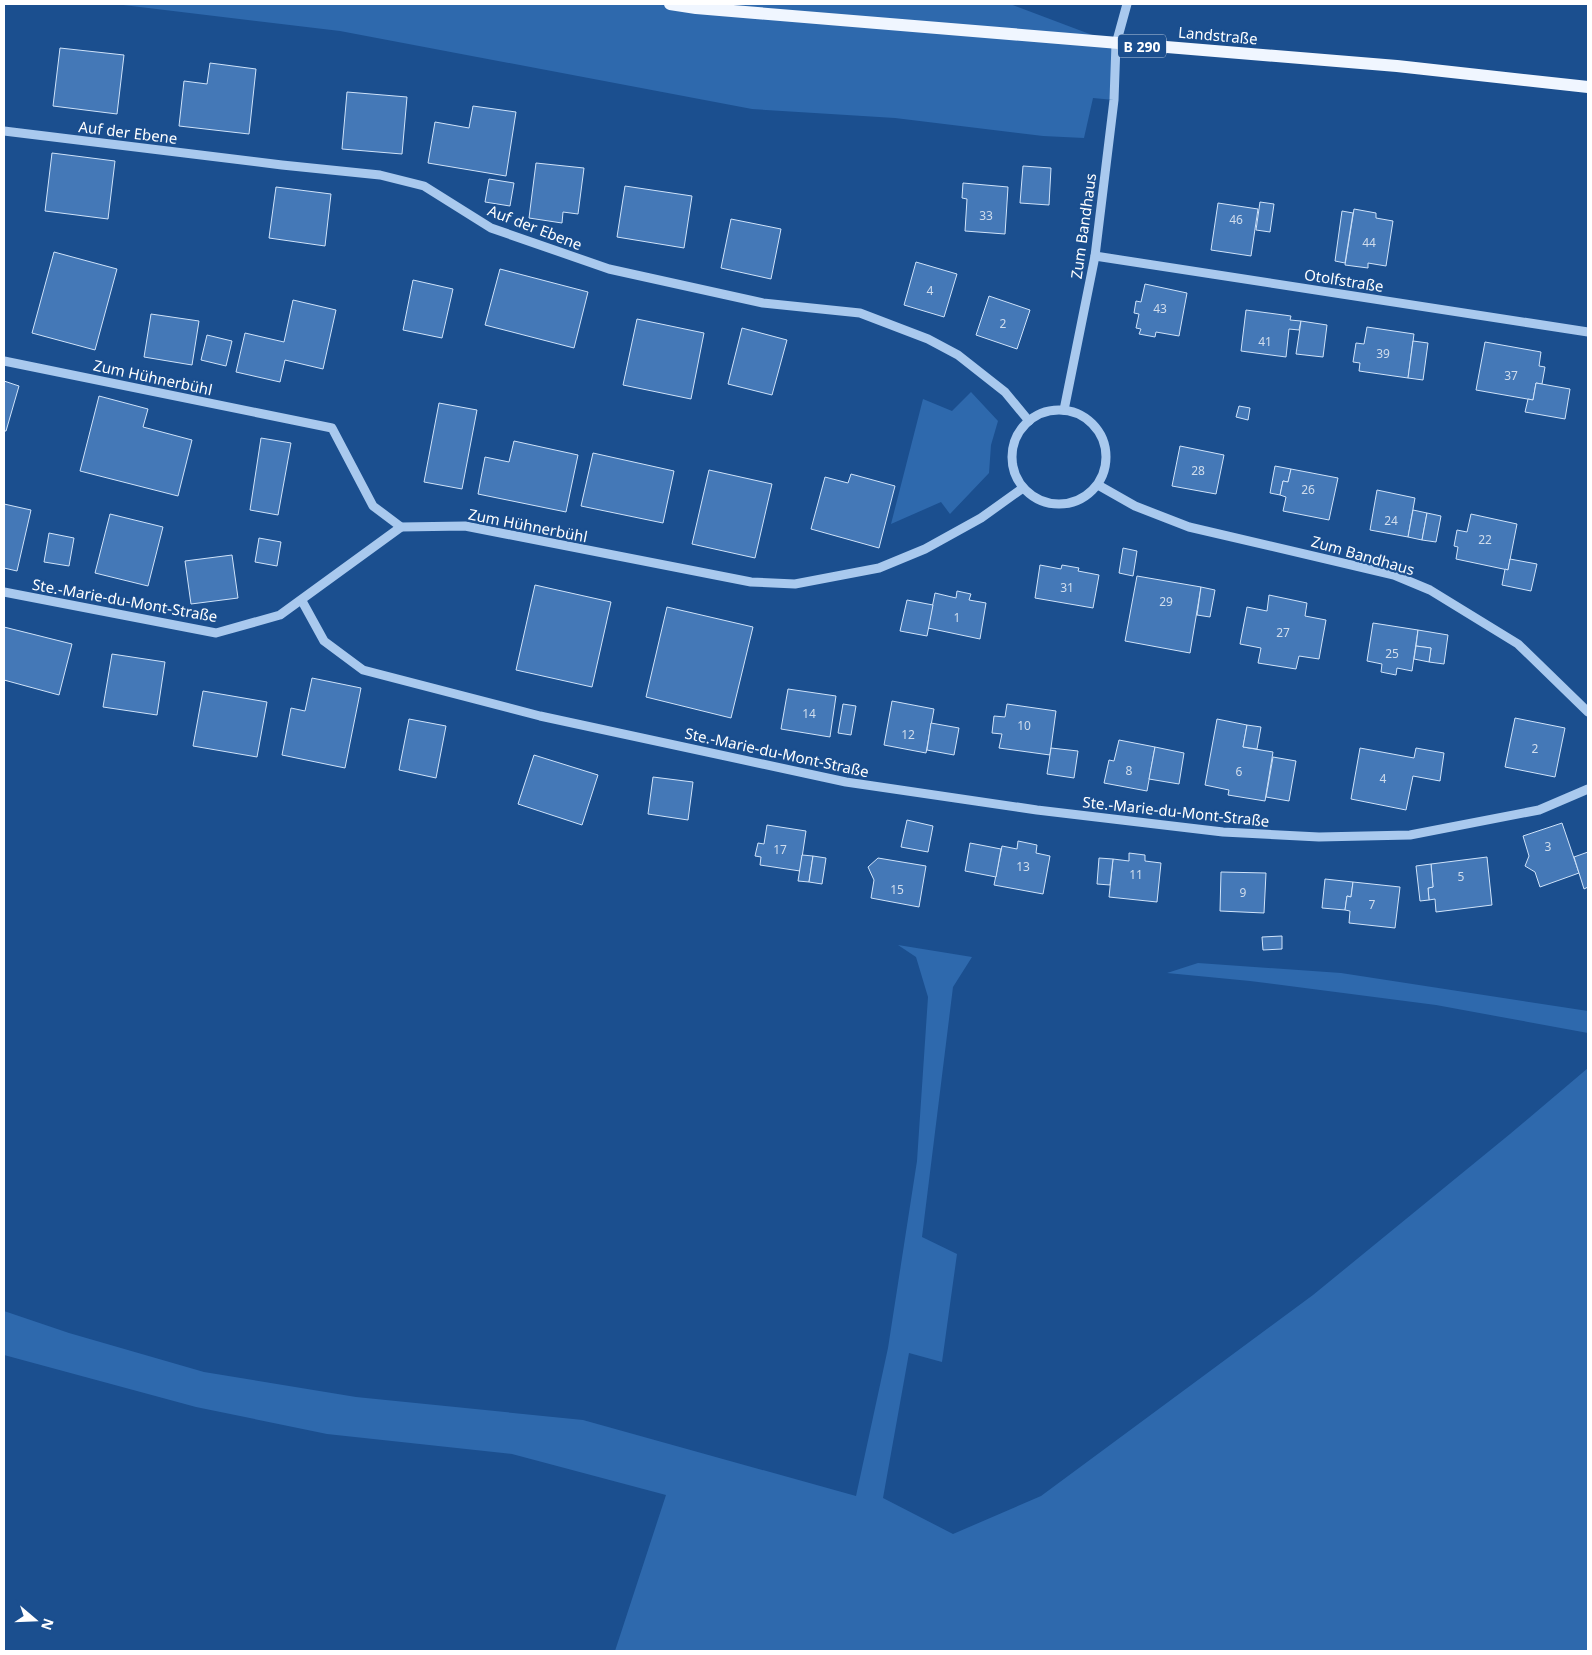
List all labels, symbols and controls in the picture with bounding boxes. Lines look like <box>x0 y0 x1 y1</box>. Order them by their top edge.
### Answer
street label: Landstraße <box>1177 22 1259 48</box>
road number: B 290 <box>1118 34 1166 58</box>
street label: Auf der Ebene <box>77 116 179 148</box>
street label: Zum Bandhaus <box>1066 172 1100 280</box>
street label: Auf der Ebene <box>485 200 585 254</box>
house number: 33 <box>979 207 993 224</box>
house number: 46 <box>1229 211 1243 228</box>
house number: 44 <box>1362 234 1376 251</box>
street label: Otolfstraße <box>1303 264 1385 296</box>
house number: 4 <box>927 282 934 299</box>
house number: 43 <box>1153 300 1167 317</box>
house number: 2 <box>1000 315 1007 332</box>
house number: 41 <box>1258 333 1272 350</box>
house number: 39 <box>1376 345 1390 362</box>
street label: Zum Hühnerbühl <box>92 355 214 399</box>
house number: 37 <box>1504 367 1518 384</box>
house number: 28 <box>1191 462 1205 479</box>
house number: 26 <box>1301 481 1315 498</box>
street label: Zum Hühnerbühl <box>467 504 589 546</box>
house number: 24 <box>1384 512 1398 529</box>
street label: Zum Bandhaus <box>1309 531 1417 579</box>
house number: 22 <box>1478 531 1492 548</box>
street label: Ste.-Marie-du-Mont-Straße <box>31 574 219 626</box>
house number: 31 <box>1060 579 1074 596</box>
house number: 29 <box>1159 593 1173 610</box>
house number: 1 <box>954 609 960 626</box>
house number: 27 <box>1276 624 1290 641</box>
house number: 25 <box>1385 645 1399 662</box>
house number: 14 <box>802 705 816 722</box>
house number: 10 <box>1017 717 1031 734</box>
street label: Ste.-Marie-du-Mont-Straße <box>683 723 871 781</box>
house number: 12 <box>901 726 915 743</box>
house number: 2 <box>1532 740 1539 757</box>
house number: 8 <box>1126 762 1133 779</box>
house number: 6 <box>1236 763 1243 780</box>
house number: 4 <box>1380 770 1387 787</box>
street label: Ste.-Marie-du-Mont-Straße <box>1082 791 1270 831</box>
house number: 3 <box>1545 838 1552 855</box>
house number: 17 <box>773 841 787 858</box>
house number: 13 <box>1016 858 1030 875</box>
house number: 11 <box>1129 866 1143 883</box>
house number: 5 <box>1458 868 1465 885</box>
house number: 15 <box>890 881 904 898</box>
house number: 9 <box>1240 884 1247 901</box>
house number: 7 <box>1369 896 1376 913</box>
north arrow <box>10 1595 60 1645</box>
text: N <box>37 1616 59 1633</box>

